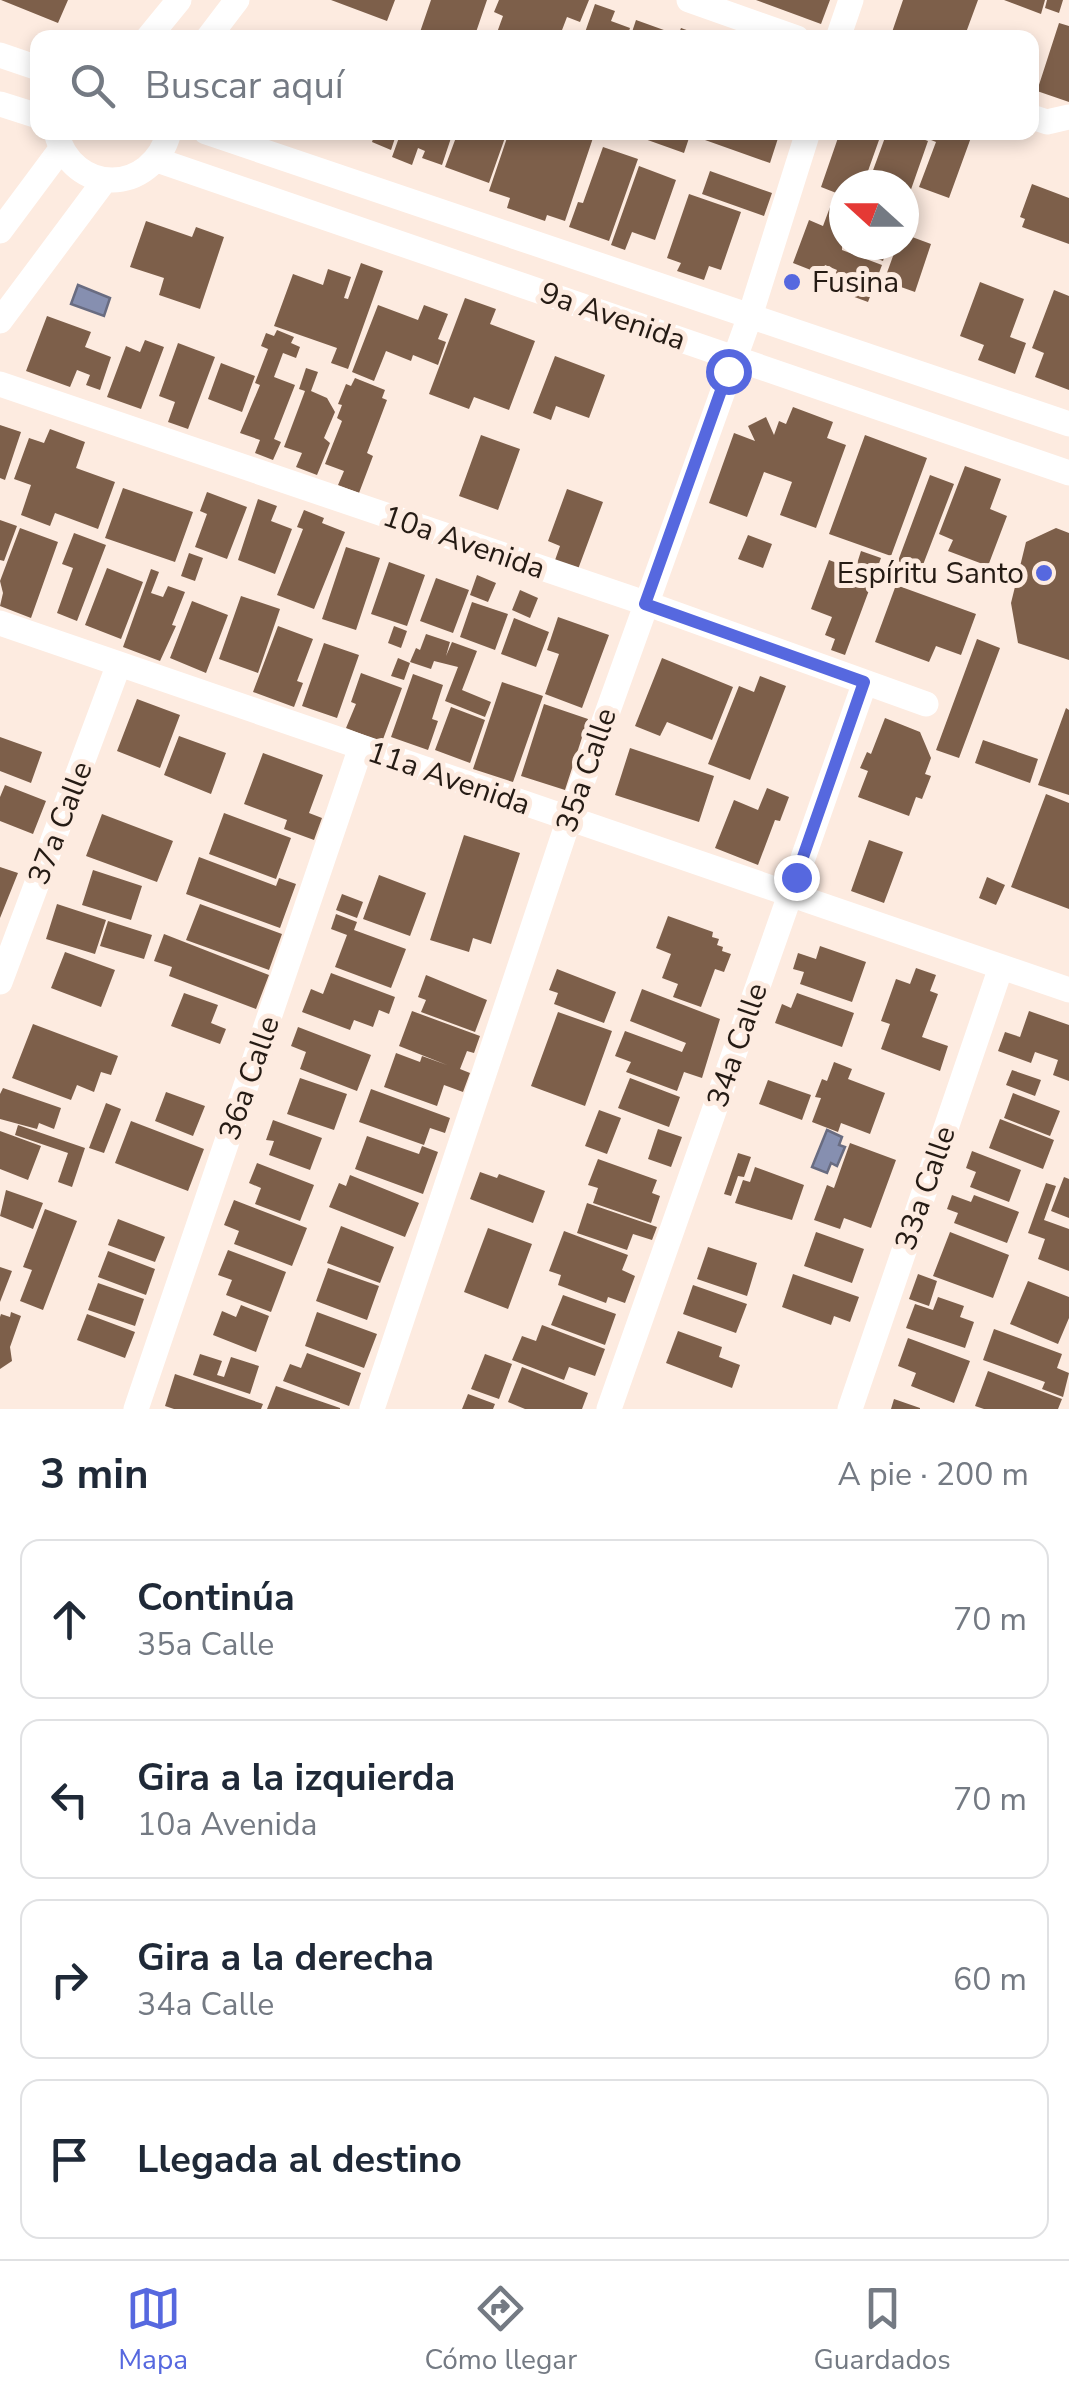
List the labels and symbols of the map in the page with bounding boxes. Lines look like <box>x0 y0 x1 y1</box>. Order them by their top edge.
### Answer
north arrow <box>829 170 919 260</box>
place label: Fusina <box>812 262 899 303</box>
marker: Fusina <box>781 271 803 293</box>
street label: 9a Avenida <box>535 272 691 360</box>
route start <box>706 349 752 395</box>
street label: 10a Avenida <box>377 496 551 589</box>
place label: Espíritu Santo <box>837 553 1024 594</box>
marker: Espíritu Santo <box>1033 562 1055 584</box>
street label: 35a Calle <box>546 703 627 838</box>
street label: 11a Avenida <box>362 732 536 825</box>
street label: 37a Calle <box>18 756 103 891</box>
route end <box>774 855 820 901</box>
street label: 34a Calle <box>697 978 778 1113</box>
street label: 36a Calle <box>209 1011 290 1146</box>
street label: 33a Calle <box>885 1121 966 1256</box>

